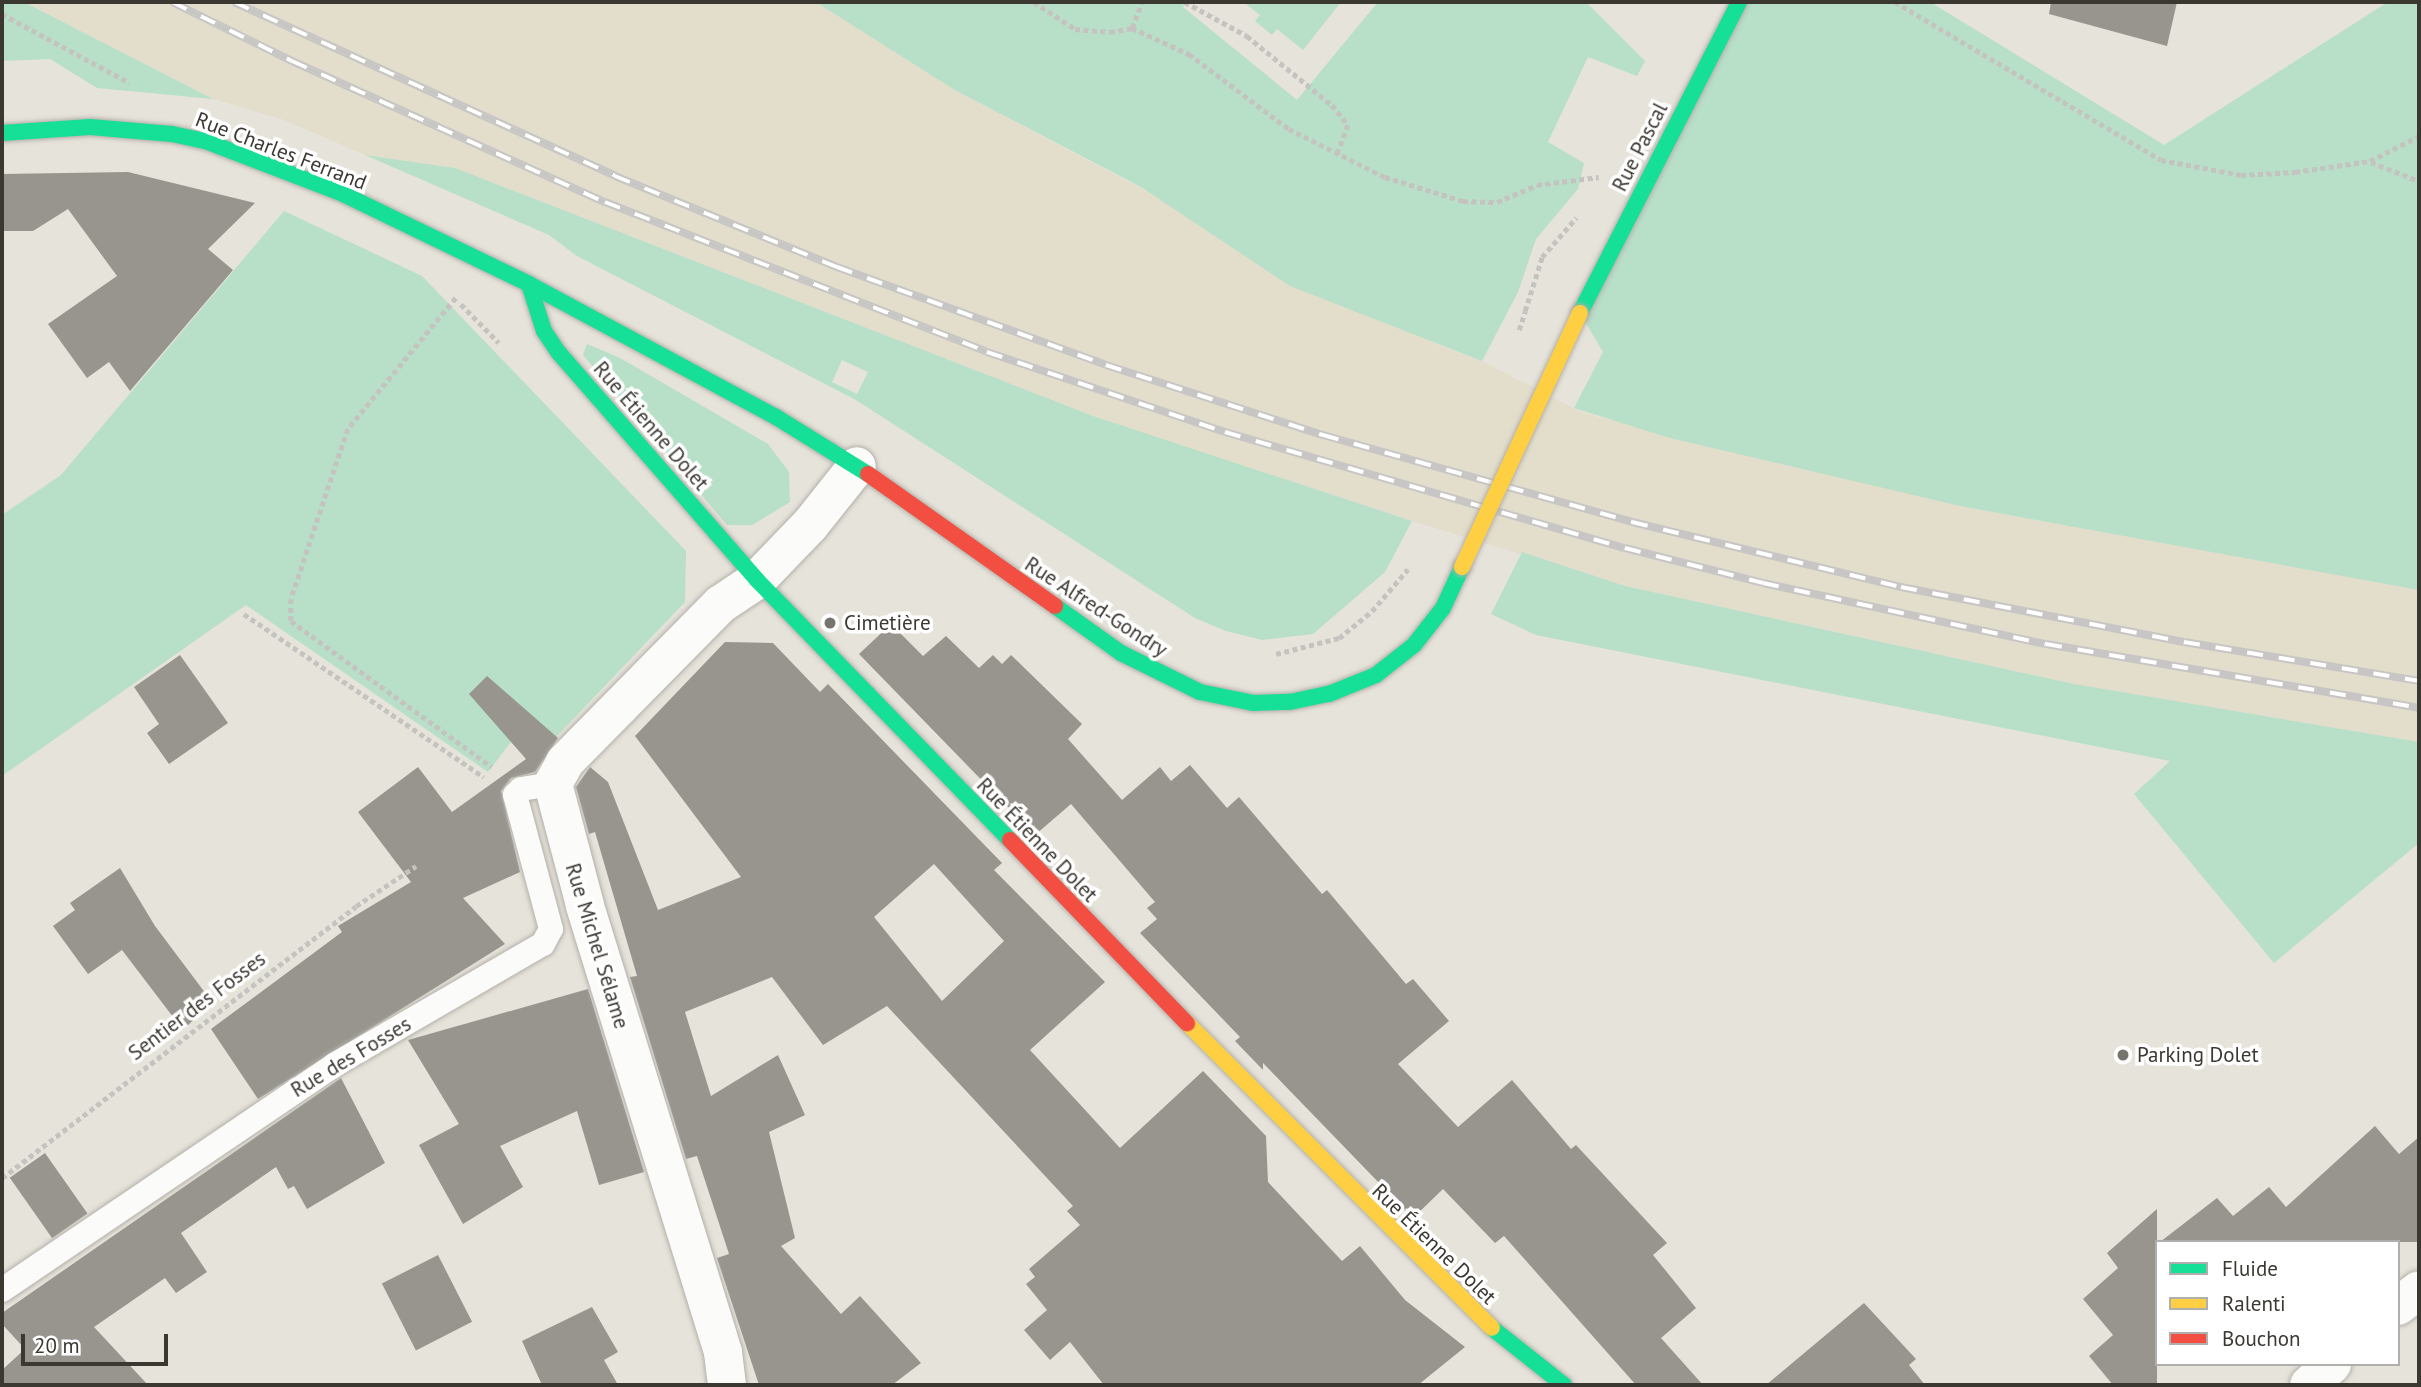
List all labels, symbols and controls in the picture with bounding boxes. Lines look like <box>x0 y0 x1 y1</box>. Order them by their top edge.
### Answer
street label: Rue Pascal <box>1607 98 1673 196</box>
street label: Rue Charles Ferrand <box>192 107 370 195</box>
street label: Rue Étienne Dolet <box>588 356 714 496</box>
street label: Rue Alfred-Gondry <box>1020 551 1172 663</box>
place label: Cimetière <box>844 610 931 636</box>
marker: Cimetière <box>822 615 838 631</box>
street label: Rue Étienne Dolet <box>971 773 1103 907</box>
street label: Rue Michel Sélame <box>560 860 634 1032</box>
street label: Sentier des Fosses <box>123 946 271 1066</box>
street label: Rue des Fosses <box>286 1011 416 1103</box>
place label: Parking Dolet <box>2137 1042 2259 1068</box>
marker: Parking Dolet <box>2115 1047 2131 1063</box>
street label: Rue Étienne Dolet <box>1367 1178 1501 1310</box>
legend <box>2155 1240 2400 1366</box>
text: Fluide <box>2222 1255 2278 1282</box>
text: Ralenti <box>2222 1290 2286 1317</box>
scale bar <box>24 1320 172 1364</box>
text: Bouchon <box>2222 1325 2301 1352</box>
text: 20 m <box>34 1332 80 1359</box>

